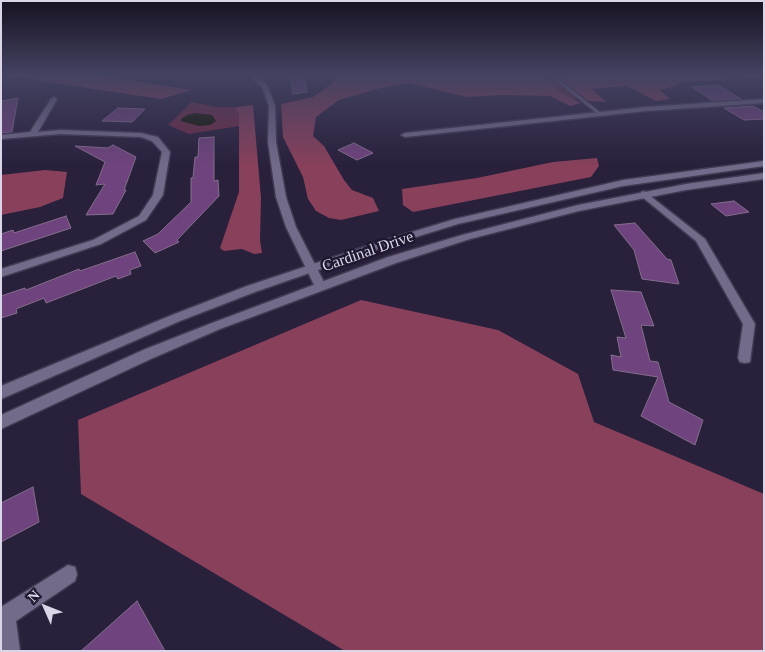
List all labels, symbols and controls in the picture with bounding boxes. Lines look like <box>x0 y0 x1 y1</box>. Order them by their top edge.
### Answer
street label: Cardinal Drive <box>320 227 416 277</box>
north arrow <box>20 582 70 632</box>
text: N <box>25 587 43 605</box>

